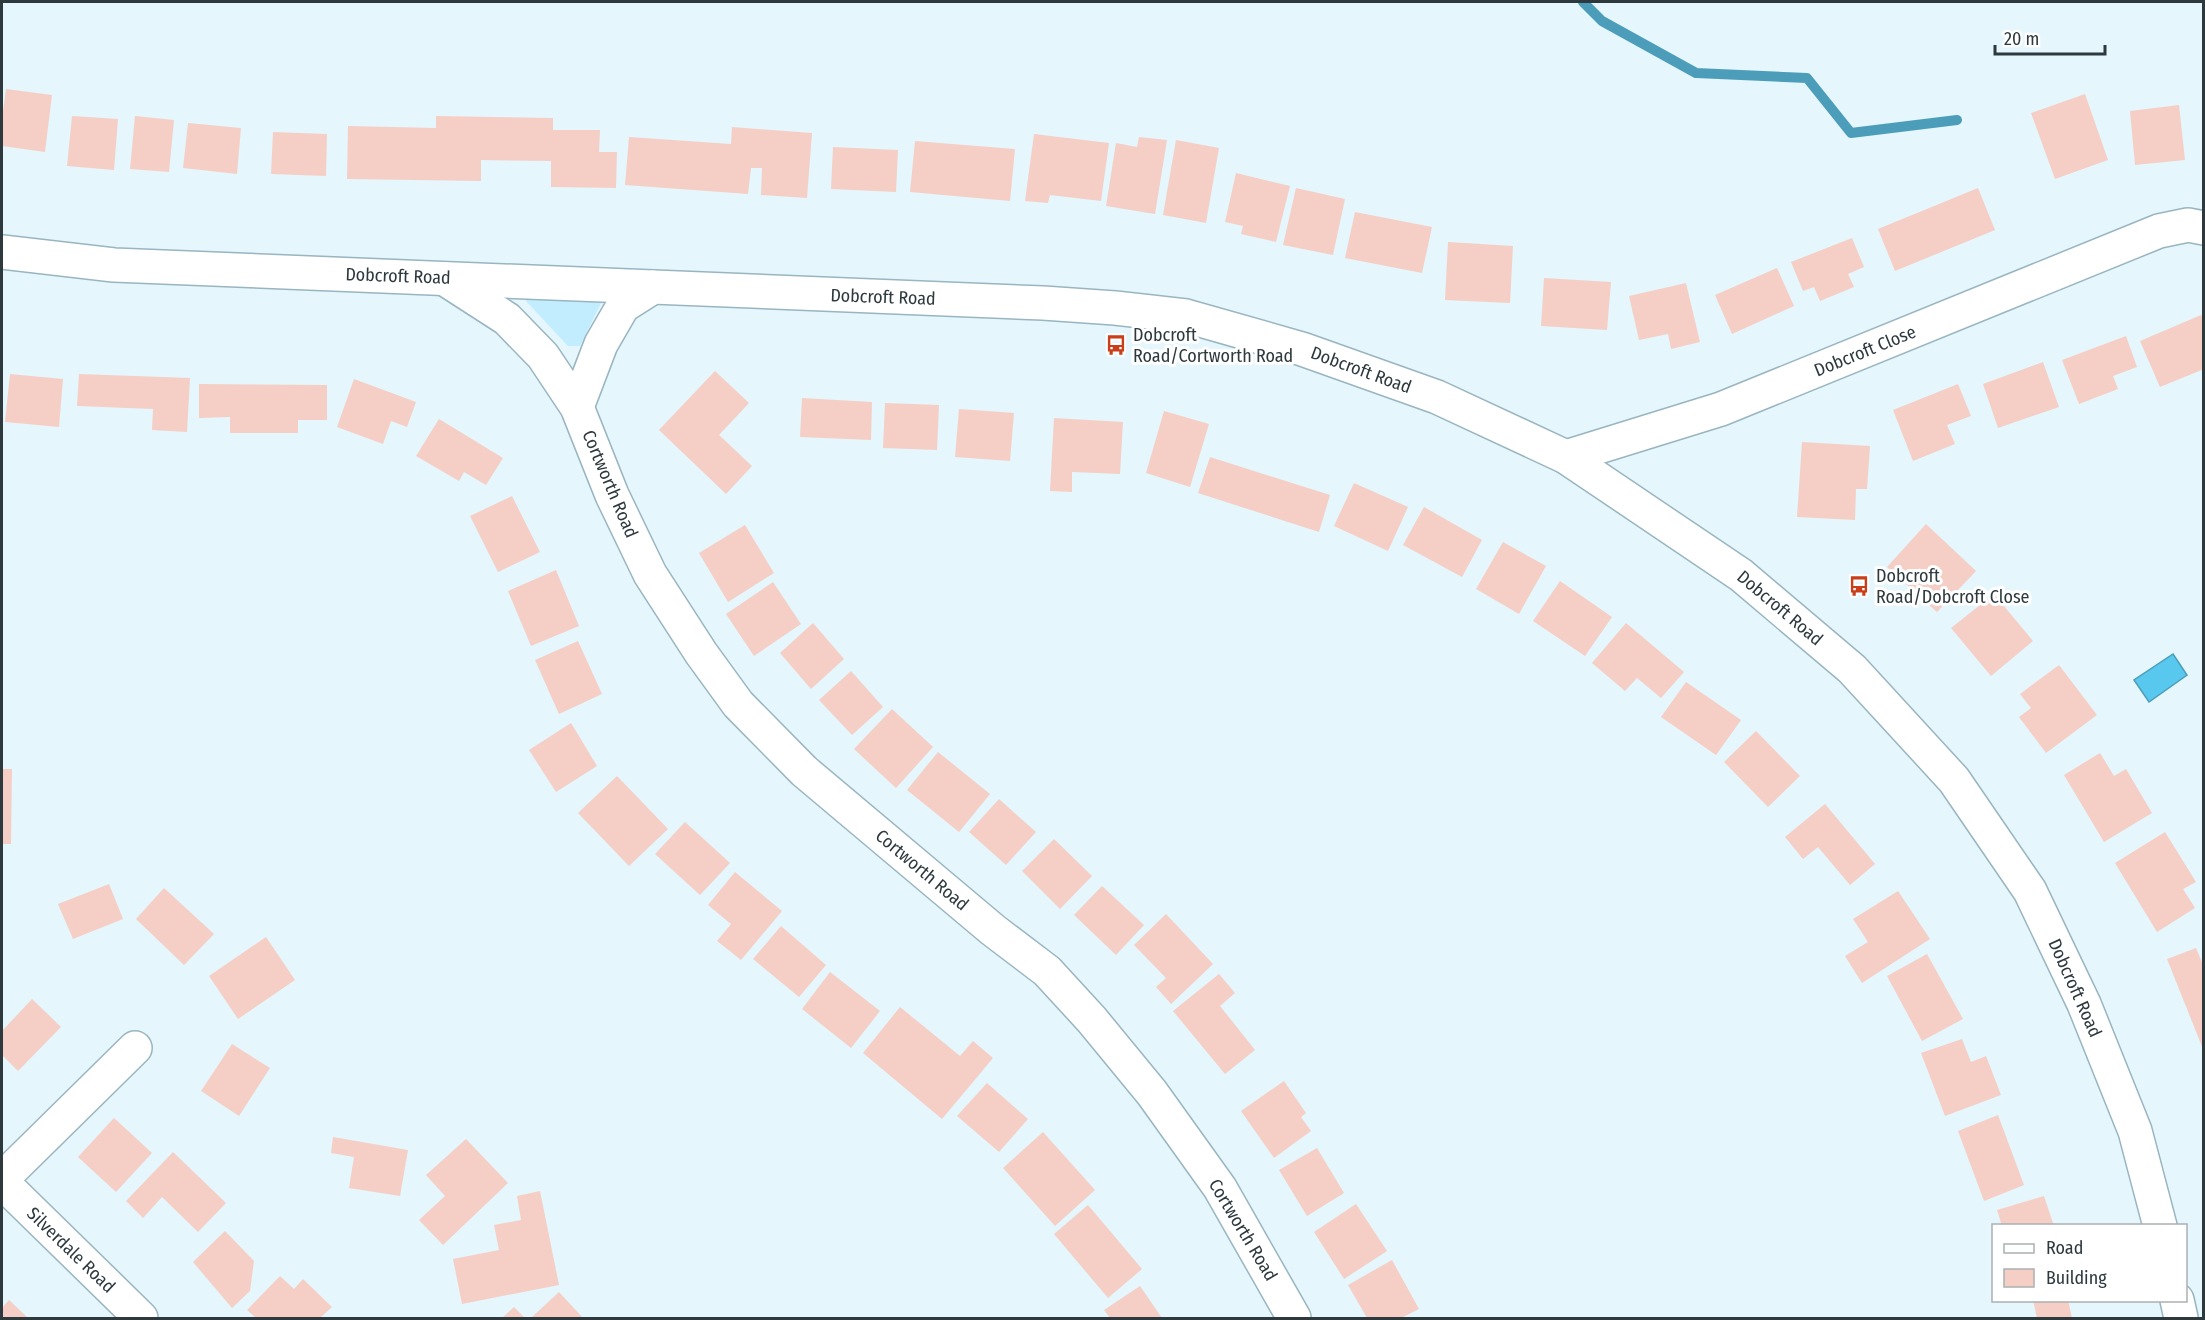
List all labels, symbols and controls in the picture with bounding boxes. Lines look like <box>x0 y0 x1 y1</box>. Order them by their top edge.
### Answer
scale bar <box>1995 18 2104 56</box>
text: 20 m <box>2004 28 2039 50</box>
street label: Dobcroft Road <box>345 263 451 289</box>
street label: Dobcroft Road <box>830 284 936 310</box>
street label: Dobcroft Close <box>1811 321 1919 381</box>
place label: Dobcroft Road/Cortworth Road <box>1133 324 1293 367</box>
bus stop icon: Dobcroft Road/Cortworth Road <box>1104 333 1128 357</box>
street label: Dobcroft Road <box>1308 342 1414 398</box>
street label: Cortworth Road <box>577 427 643 541</box>
place label: Dobcroft Road/Dobcroft Close <box>1876 565 2030 608</box>
street label: Dobcroft Road <box>1733 566 1827 650</box>
bus stop icon: Dobcroft Road/Dobcroft Close <box>1847 574 1871 598</box>
street label: Cortworth Road <box>871 825 973 915</box>
street label: Dobcroft Road <box>2044 935 2106 1041</box>
street label: Cortworth Road <box>1204 1175 1282 1285</box>
street label: Silverdale Road <box>22 1202 120 1298</box>
legend <box>1992 1224 2187 1302</box>
text: Road <box>2046 1237 2083 1259</box>
text: Building <box>2046 1267 2107 1289</box>

